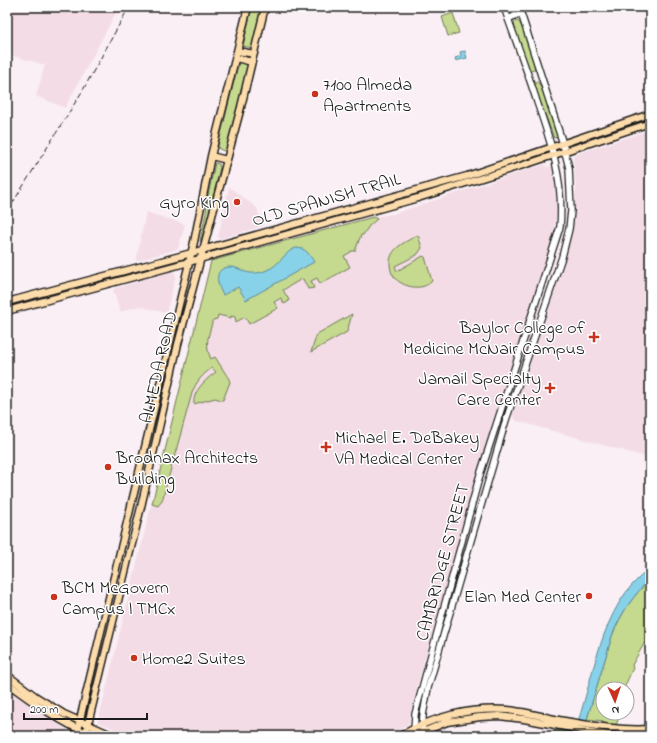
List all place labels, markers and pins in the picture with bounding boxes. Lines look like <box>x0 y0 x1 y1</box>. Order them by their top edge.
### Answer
place label: 7100 Almeda Apartments <box>323 73 412 120</box>
marker: 7100 Almeda Apartments <box>310 89 320 99</box>
place label: Gyro King <box>159 191 229 218</box>
marker: Gyro King <box>232 197 242 207</box>
place label: Baylor College of Medicine McNair Campus <box>403 316 586 363</box>
marker: Baylor College of Medicine McNair Campus <box>588 331 600 343</box>
place label: Jamail Specialty Care Center <box>419 367 541 414</box>
marker: Jamail Specialty Care Center <box>544 382 556 394</box>
place label: Michael E. DeBakey VA Medical Center <box>334 426 479 473</box>
marker: Michael E. DeBakey VA Medical Center <box>320 441 332 453</box>
place label: Brodnax Architects Building <box>115 446 258 494</box>
marker: Brodnax Architects Building <box>103 462 113 472</box>
place label: BCM McGovern Campus | TMCx <box>61 576 176 623</box>
place label: Elan Med Center <box>464 585 581 611</box>
marker: Elan Med Center <box>584 591 594 601</box>
marker: BCM McGovern Campus | TMCx <box>49 592 59 602</box>
place label: Home2 Suites <box>142 647 246 673</box>
marker: Home2 Suites <box>129 653 139 663</box>

